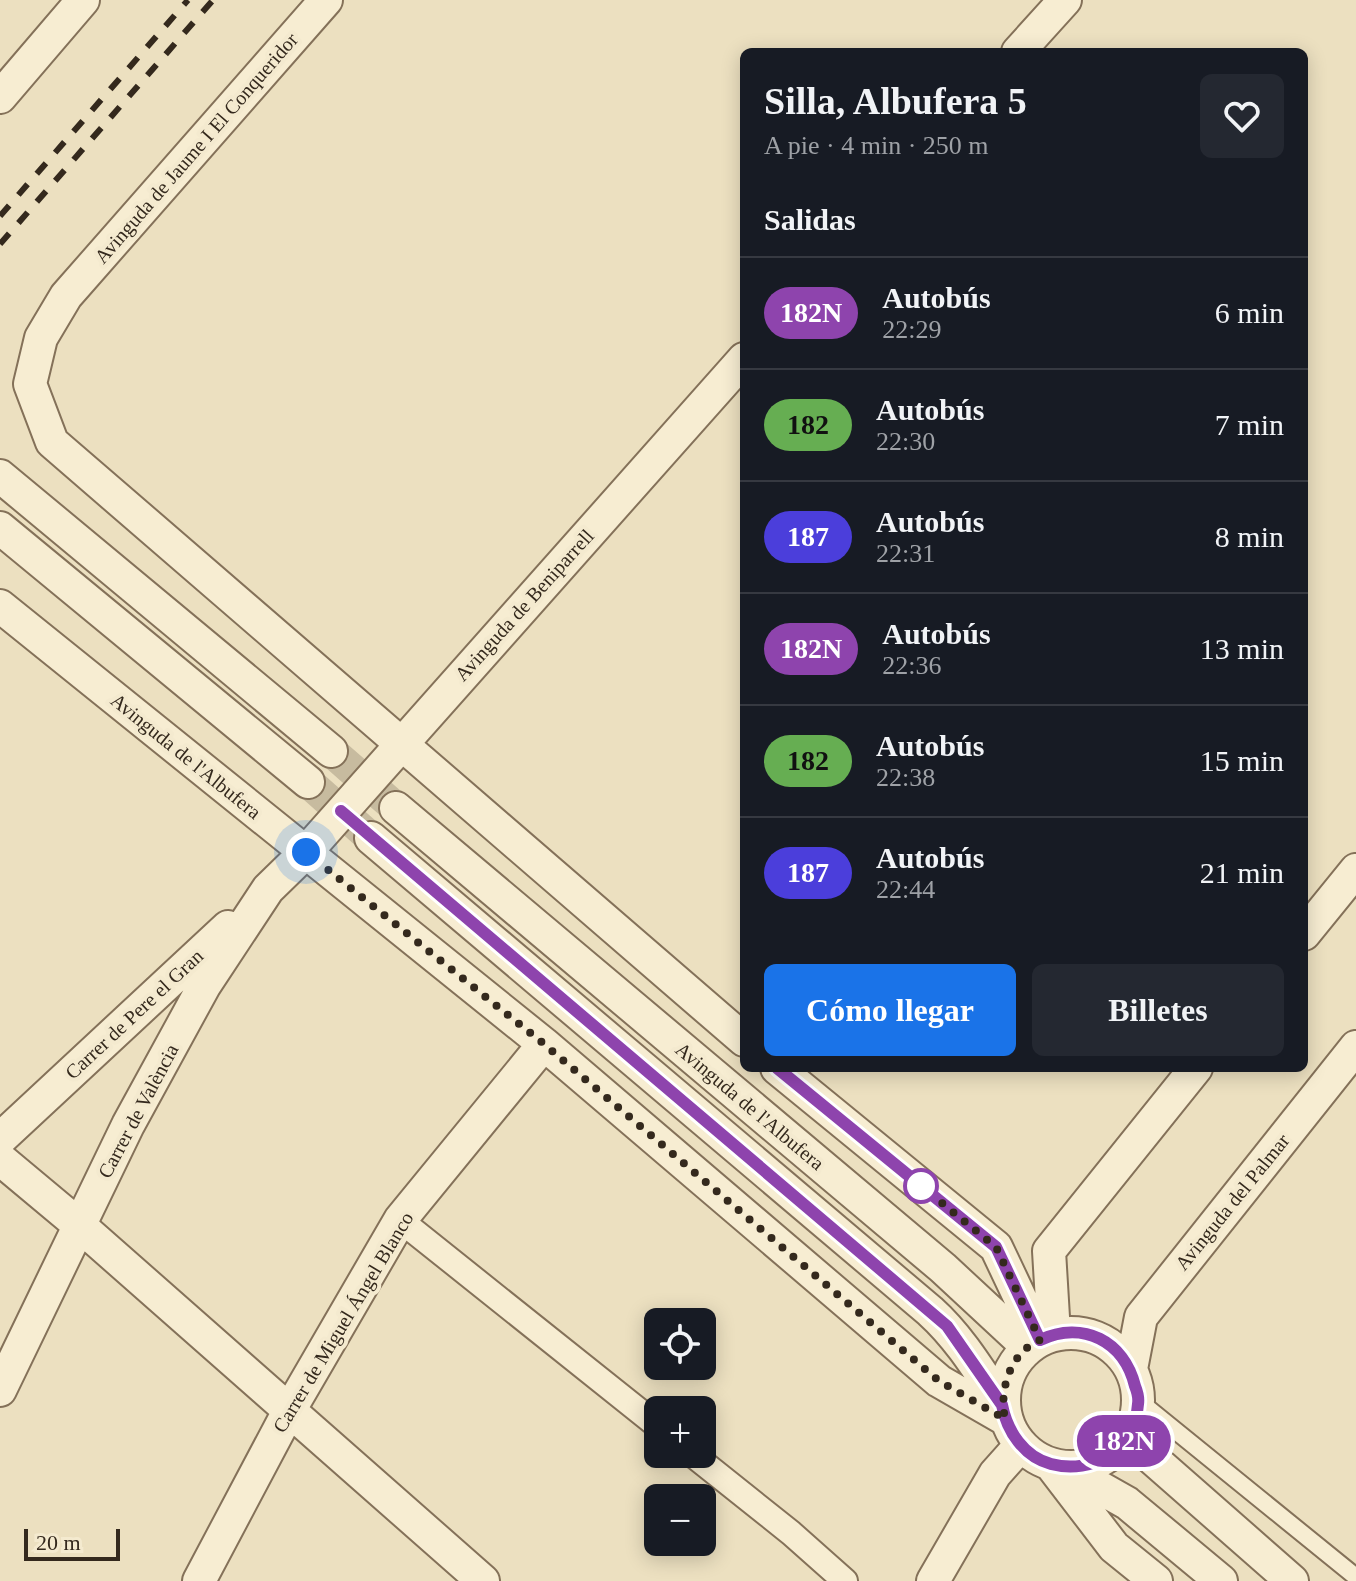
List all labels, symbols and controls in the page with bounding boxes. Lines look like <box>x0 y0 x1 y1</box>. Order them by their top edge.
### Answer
street label: Avinguda de Jaume I El Conqueridor <box>90 28 303 268</box>
button: heart <box>1200 74 1284 158</box>
text: Silla, Albufera 5 <box>764 80 1027 122</box>
text: A pie · 4 min · 250 m <box>764 131 989 160</box>
text: Salidas <box>764 203 856 236</box>
text: Autobús <box>882 281 991 314</box>
text: 6 min <box>1215 296 1284 329</box>
text: 182N <box>780 297 842 328</box>
text: 22:29 <box>882 315 941 344</box>
text: Autobús <box>876 393 984 426</box>
text: 7 min <box>1215 408 1284 441</box>
text: 182 <box>787 409 829 440</box>
text: 22:30 <box>876 427 935 456</box>
text: Autobús <box>876 505 984 538</box>
text: 8 min <box>1215 520 1284 553</box>
text: 187 <box>787 521 829 552</box>
street label: Avinguda de Beniparrell <box>450 524 599 686</box>
text: 22:31 <box>876 539 935 568</box>
text: Autobús <box>882 617 991 650</box>
text: 13 min <box>1200 632 1284 665</box>
text: 182N <box>780 633 842 664</box>
text: 22:36 <box>882 651 941 680</box>
street label: Avinguda de l'Albufera <box>106 689 265 824</box>
text: Autobús <box>876 729 984 762</box>
text: 15 min <box>1200 744 1284 777</box>
text: 182 <box>787 745 829 776</box>
text: 22:38 <box>876 763 935 792</box>
your location <box>286 832 326 872</box>
text: Autobús <box>876 841 984 874</box>
text: 21 min <box>1200 856 1284 889</box>
text: 187 <box>787 857 829 888</box>
text: 22:44 <box>876 875 935 904</box>
street label: Carrer de Pere el Gran <box>61 945 207 1083</box>
button: Cómo llegar <box>764 964 1016 1056</box>
button: Billetes <box>1032 964 1284 1056</box>
street label: Avinguda de l'Albufera <box>671 1038 829 1175</box>
street label: Carrer de València <box>93 1040 183 1182</box>
street label: Avinguda del Palmar <box>1170 1129 1295 1275</box>
unlabelled marker <box>904 1169 938 1203</box>
street label: Carrer de Miguel Ángel Blanco <box>268 1208 419 1437</box>
map controls <box>644 1308 716 1556</box>
button: locate <box>644 1308 716 1380</box>
button: + <box>644 1396 716 1468</box>
line badge: 182N <box>1068 1415 1180 1467</box>
text: 182N <box>1093 1425 1155 1456</box>
button: − <box>644 1484 716 1556</box>
scale bar <box>24 1525 120 1561</box>
text: 20 m <box>36 1530 81 1555</box>

